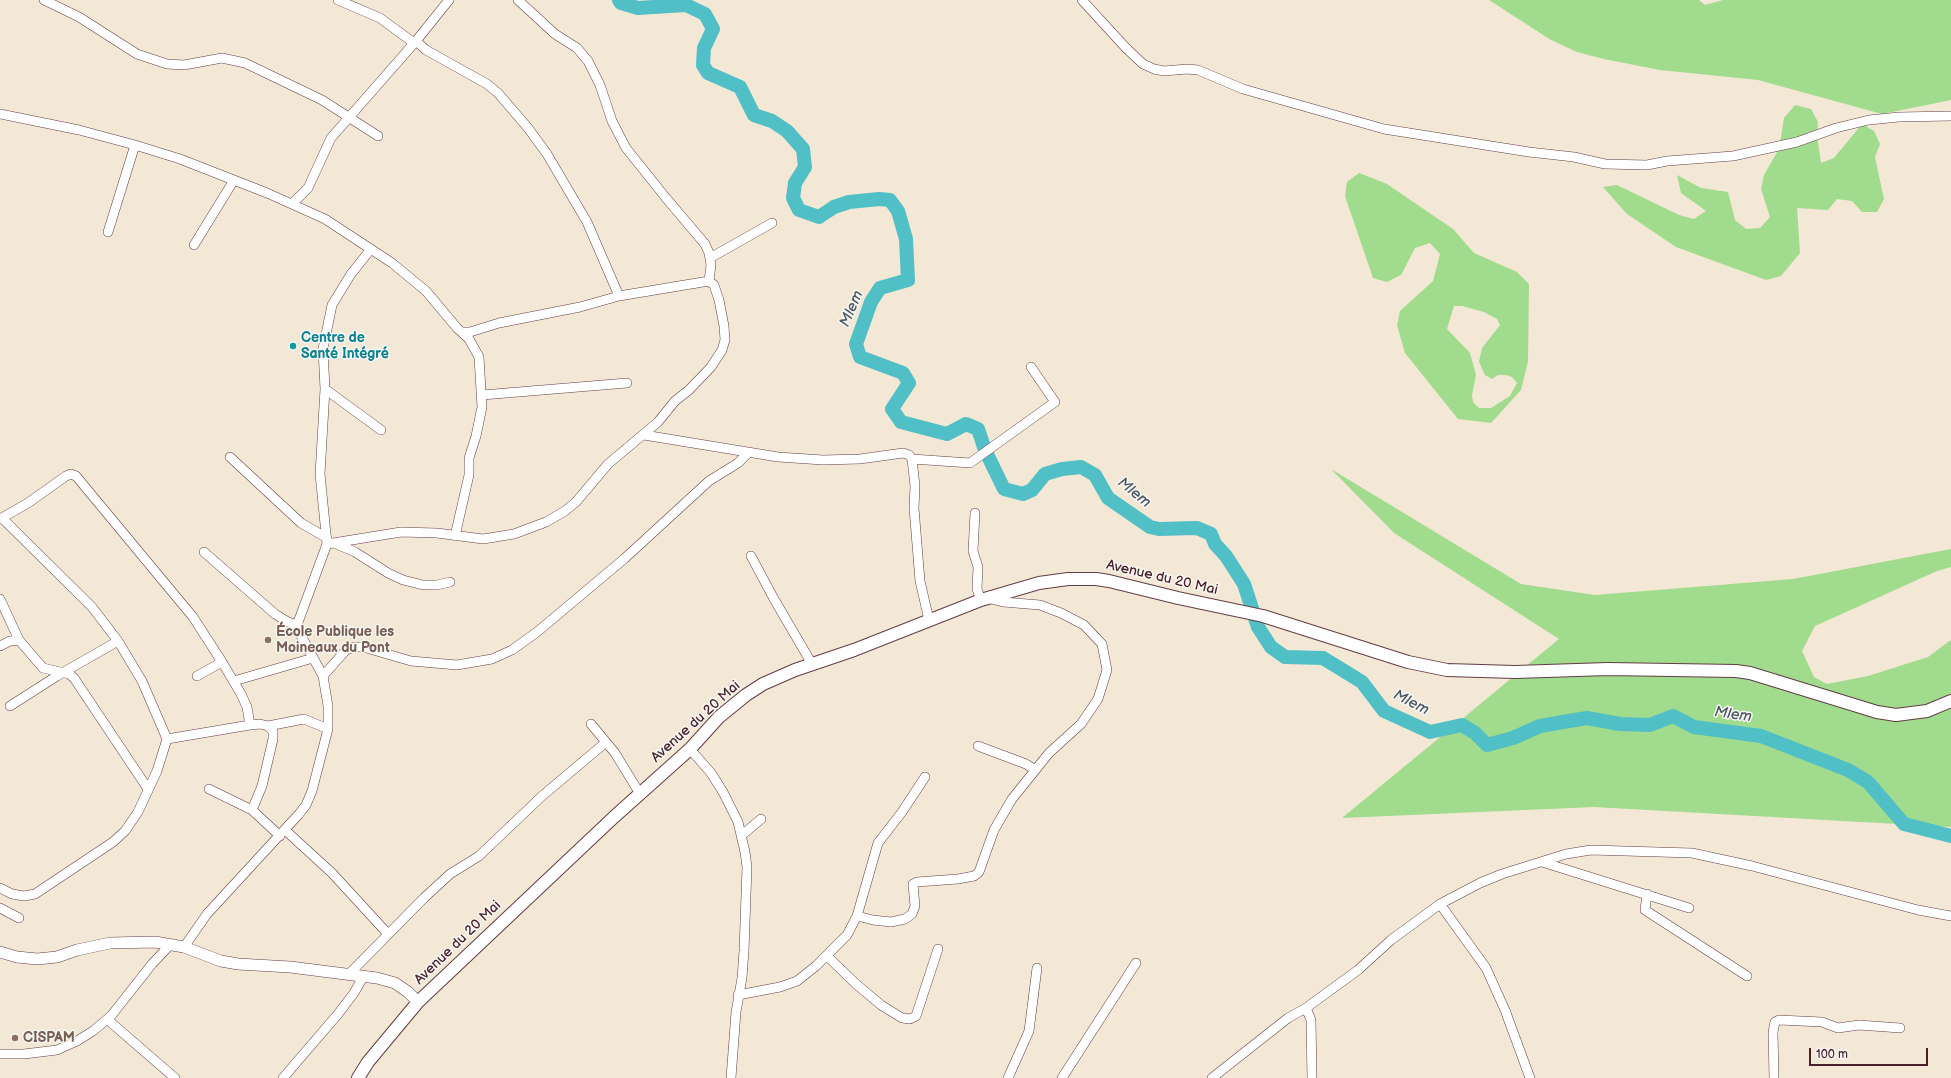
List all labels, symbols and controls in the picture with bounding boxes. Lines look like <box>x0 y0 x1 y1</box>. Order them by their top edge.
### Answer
water label: Mlem <box>836 288 868 330</box>
place label: Centre de Santé Intégré <box>301 330 389 362</box>
marker: Centre de Santé Intégré <box>288 341 298 351</box>
water label: Mlem <box>1114 474 1154 512</box>
street label: Avenue du 20 Mai <box>1105 557 1219 599</box>
place label: École Publique les Moineaux du Pont <box>276 624 394 656</box>
marker: École Publique les Moineaux du Pont <box>263 635 273 645</box>
street label: Avenue du 20 Mai <box>648 678 744 766</box>
water label: Mlem <box>1390 686 1432 720</box>
water label: Mlem <box>1713 703 1753 727</box>
street label: Avenue du 20 Mai <box>411 897 505 989</box>
place label: CISPAM <box>23 1030 75 1046</box>
marker: CISPAM <box>10 1033 20 1043</box>
scale bar <box>1811 1040 1930 1066</box>
text: 100 m <box>1816 1047 1848 1062</box>

